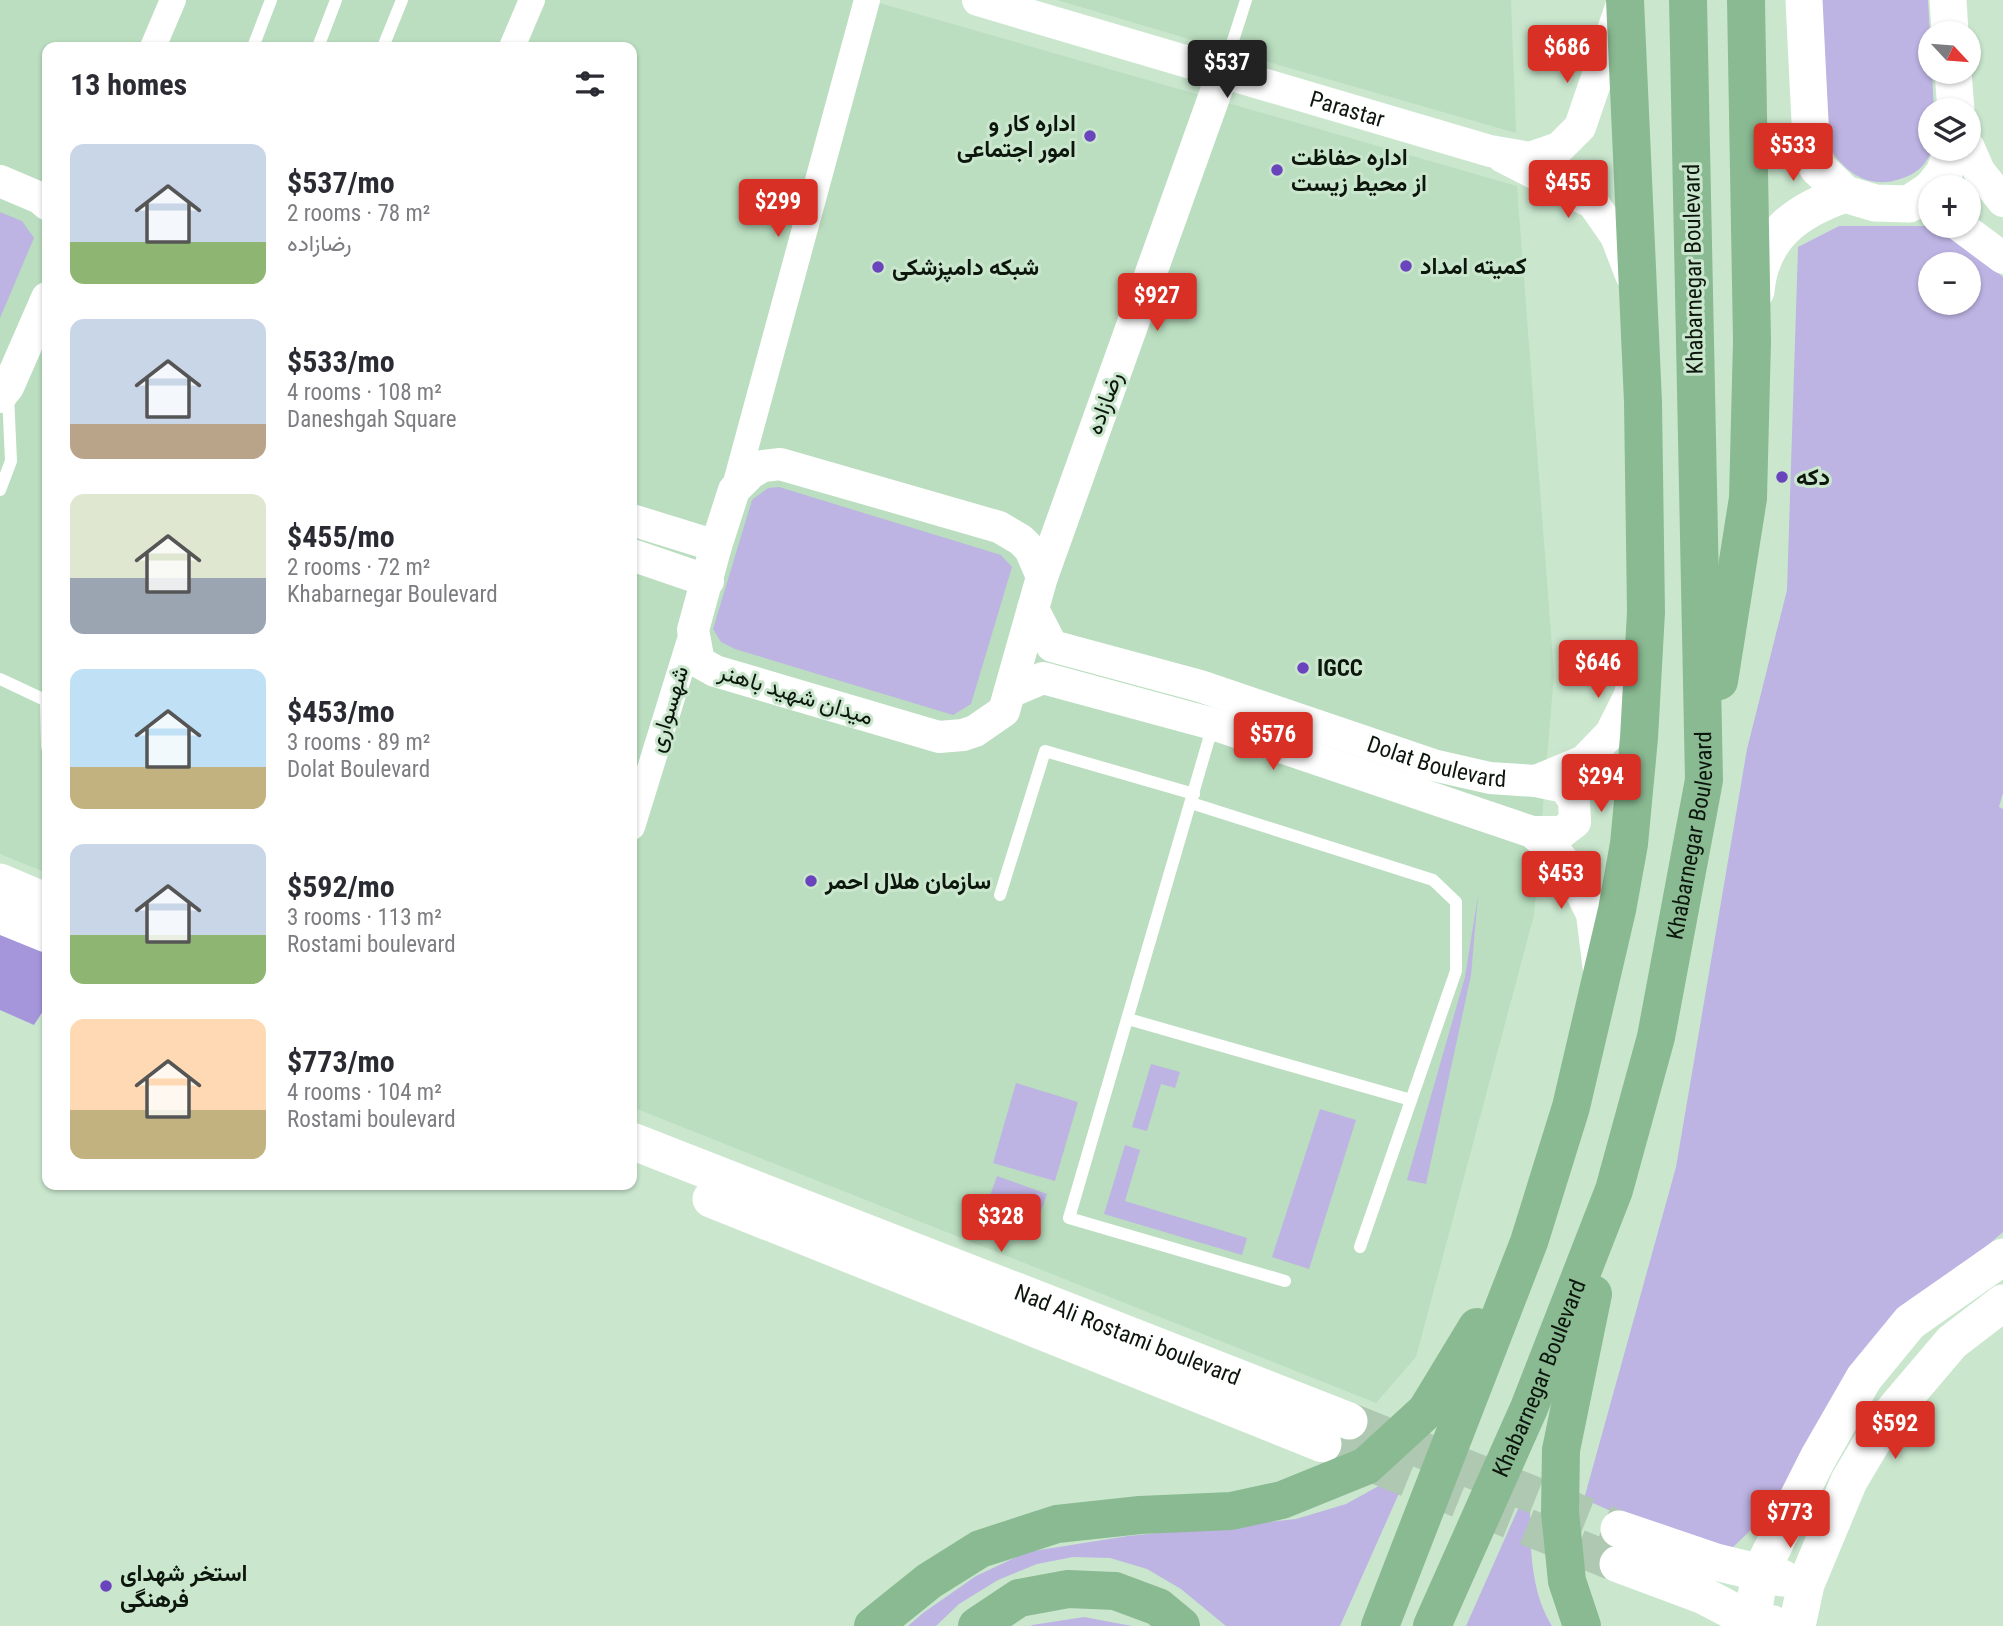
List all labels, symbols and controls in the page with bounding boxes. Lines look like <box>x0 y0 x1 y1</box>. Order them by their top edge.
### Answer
north arrow <box>1918 21 1981 84</box>
map controls <box>1918 21 1981 315</box>
pin: $686 <box>1526 25 1608 85</box>
text: $686 <box>1544 34 1590 61</box>
pin: $537 <box>1186 41 1268 100</box>
text: $537 <box>1204 49 1250 76</box>
icon: filters <box>571 65 609 103</box>
text: 13 homes <box>70 67 187 102</box>
street label: Parastar <box>1307 86 1388 133</box>
button: layers <box>1918 98 1981 161</box>
place label: اداره کار و امور اجتماعی <box>957 110 1076 164</box>
pin: $533 <box>1752 124 1834 183</box>
marker: اداره کار و امور اجتماعی <box>1082 128 1098 144</box>
text: $533 <box>1770 132 1816 159</box>
place label: اداره حفاظت از محیط زیست <box>1291 144 1427 198</box>
pin: $455 <box>1527 160 1609 220</box>
marker: اداره حفاظت از محیط زیست <box>1269 162 1285 178</box>
street label: Khabarnegar Boulevard <box>1678 163 1709 375</box>
text: $537/mo <box>287 165 395 200</box>
text: $455 <box>1545 169 1591 196</box>
icon: home <box>126 172 210 256</box>
button: + <box>1918 175 1981 238</box>
pin: $299 <box>737 180 819 239</box>
text: $299 <box>755 188 801 215</box>
text: 2 rooms · 78 m² <box>287 200 430 227</box>
text: رضازاده <box>287 230 352 257</box>
button: − <box>1918 252 1981 315</box>
place label: کمیته امداد <box>1420 253 1527 280</box>
place label: شبکه دامپزشکی <box>892 254 1039 283</box>
marker: کمیته امداد <box>1398 258 1414 274</box>
marker: شبکه دامپزشکی <box>870 259 886 275</box>
pin: $927 <box>1116 274 1198 333</box>
text: $927 <box>1134 282 1180 309</box>
text: $533/mo <box>287 344 395 379</box>
icon: home <box>126 347 210 431</box>
street label: رضازاده <box>1081 368 1129 439</box>
text: 4 rooms · 108 m² <box>287 379 442 406</box>
text: Daneshgah Square <box>287 406 457 433</box>
place label: دکه <box>1796 464 1830 491</box>
marker: دکه <box>1774 469 1790 485</box>
text: $455/mo <box>287 519 395 554</box>
icon: home <box>126 522 210 606</box>
text: 2 rooms · 72 m² <box>287 554 430 581</box>
text: Khabarnegar Boulevard <box>287 581 498 608</box>
pin: $646 <box>1557 640 1639 700</box>
text: $646 <box>1575 649 1621 676</box>
place label: IGCC <box>1317 655 1363 682</box>
street label: میدان شهید باهنر <box>714 658 876 732</box>
marker: IGCC <box>1295 660 1311 676</box>
street label: شهسواری <box>643 663 695 756</box>
text: $453/mo <box>287 694 395 729</box>
icon: home <box>126 697 210 781</box>
pin: $576 <box>1232 712 1314 772</box>
text: $576 <box>1250 721 1296 748</box>
text: 3 rooms · 89 m² <box>287 729 430 756</box>
street label: Dolat Boulevard <box>1364 731 1507 793</box>
street label: Khabarnegar Boulevard <box>1661 731 1718 942</box>
pin: $294 <box>1560 754 1642 814</box>
text: Dolat Boulevard <box>287 756 430 783</box>
text: $294 <box>1578 763 1624 790</box>
pin: $453 <box>1520 852 1602 911</box>
text: $453 <box>1538 860 1584 887</box>
place label: سازمان هلال احمر <box>824 868 991 896</box>
text: $592/mo <box>287 869 395 904</box>
icon: home <box>126 872 210 956</box>
marker: سازمان هلال احمر <box>803 873 819 889</box>
text: 3 rooms · 113 m² <box>287 904 442 931</box>
text: Rostami boulevard <box>287 931 456 958</box>
text: $773/mo <box>287 1044 395 1079</box>
icon: home <box>126 1047 210 1131</box>
text: 4 rooms · 104 m² <box>287 1079 442 1106</box>
text: Rostami boulevard <box>287 1106 456 1133</box>
pin: $328 <box>960 1194 1042 1254</box>
text: $328 <box>978 1203 1024 1230</box>
street label: Khabarnegar Boulevard <box>1487 1276 1592 1481</box>
street label: Nad Ali Rostami boulevard <box>1011 1279 1244 1391</box>
pin: $592 <box>1854 1402 1936 1461</box>
text: $592 <box>1872 1410 1918 1437</box>
pin: $773 <box>1749 1490 1831 1550</box>
text: $773 <box>1767 1499 1813 1526</box>
place label: استخر شهدای فرهنگی <box>120 1560 248 1614</box>
marker: استخر شهدای فرهنگی <box>98 1578 114 1594</box>

